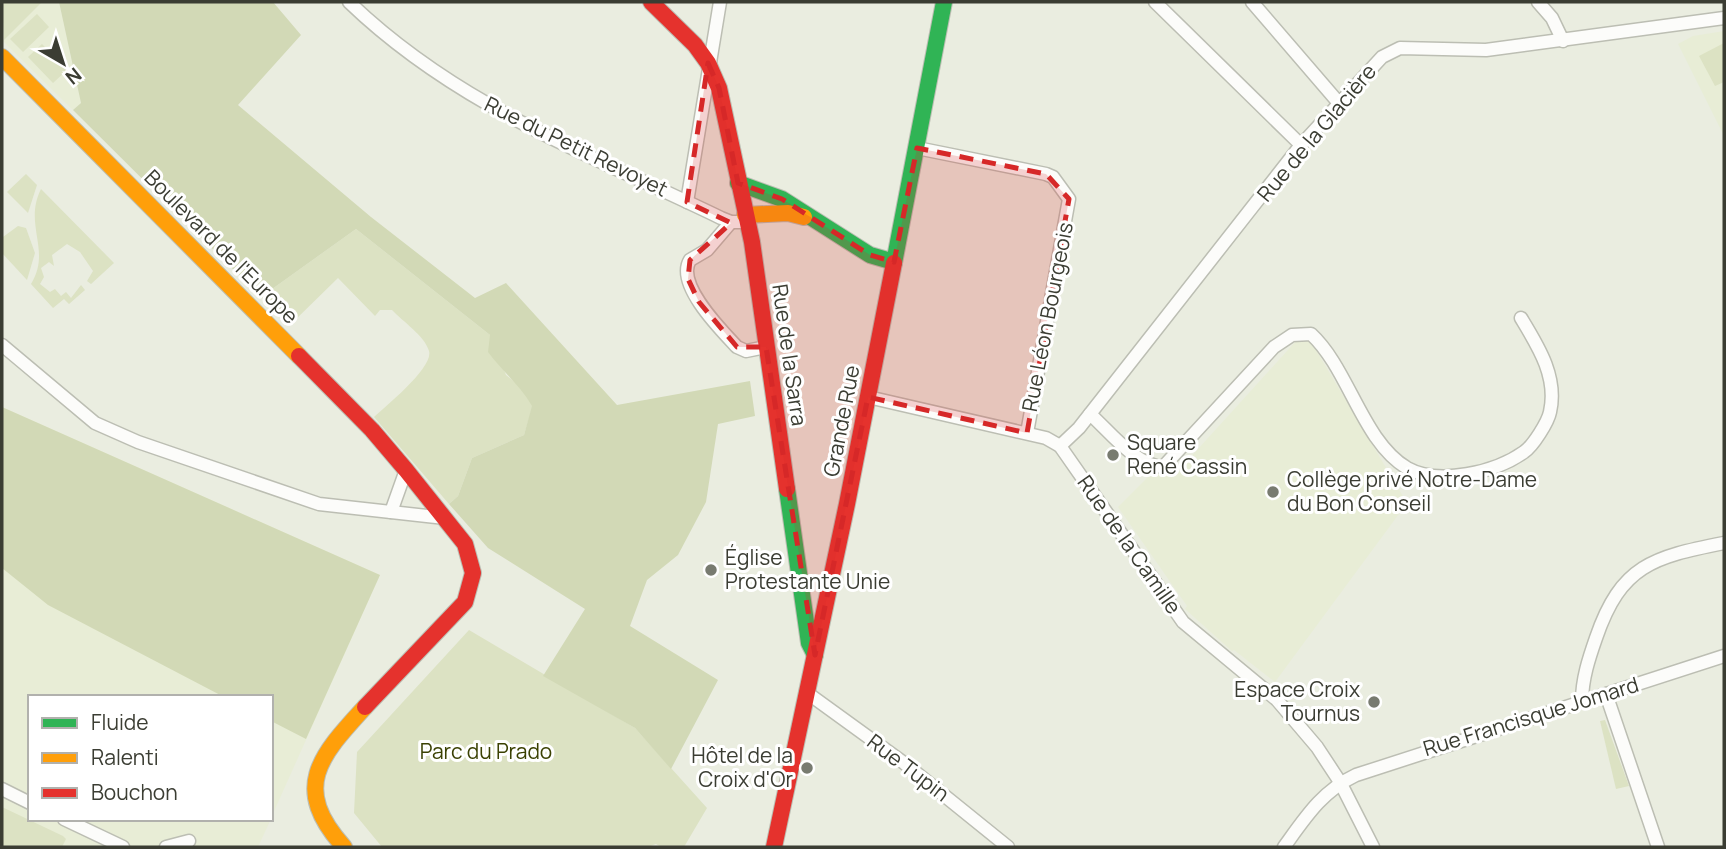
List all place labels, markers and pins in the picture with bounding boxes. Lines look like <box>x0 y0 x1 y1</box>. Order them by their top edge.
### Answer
place label: Square René Cassin <box>1127 428 1247 480</box>
marker: Square René Cassin <box>1105 447 1121 463</box>
place label: Collège privé Notre-Dame du Bon Conseil <box>1287 465 1537 517</box>
marker: Collège privé Notre-Dame du Bon Conseil <box>1265 484 1281 500</box>
place label: Église Protestante Unie <box>725 543 890 595</box>
marker: Église Protestante Unie <box>703 562 719 578</box>
place label: Espace Croix Tournus <box>1234 675 1360 727</box>
marker: Espace Croix Tournus <box>1366 694 1382 710</box>
place label: Hôtel de la Croix d'Or <box>691 741 793 793</box>
marker: Hôtel de la Croix d'Or <box>799 760 815 776</box>

